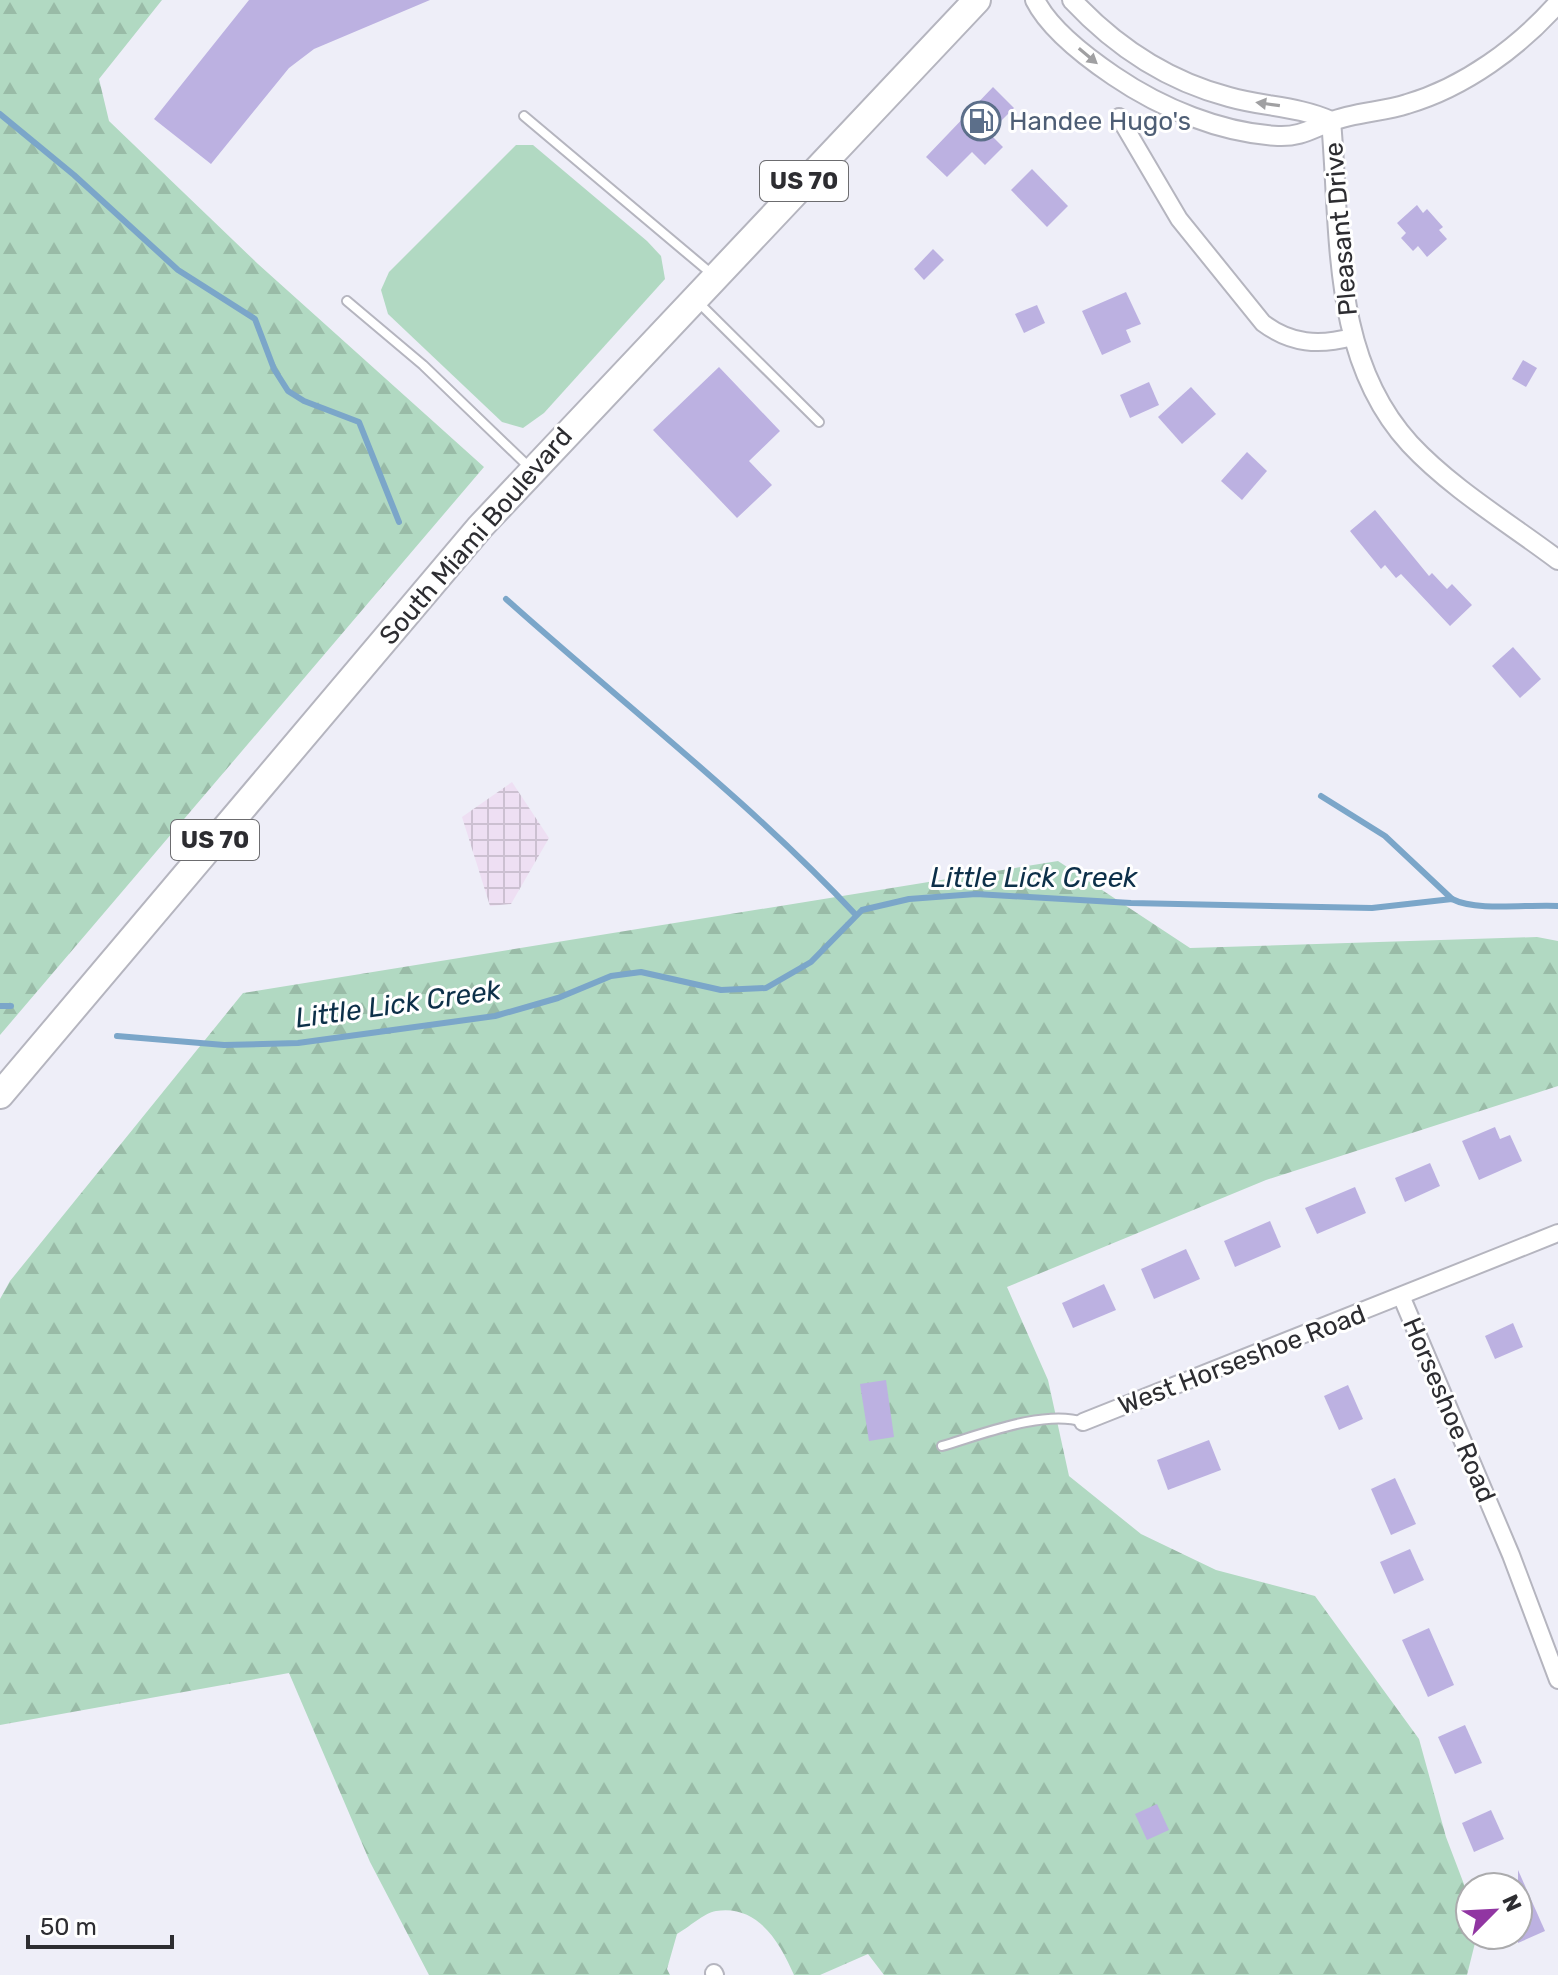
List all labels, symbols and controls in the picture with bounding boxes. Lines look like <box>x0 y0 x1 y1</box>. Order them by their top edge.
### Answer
one-way arrow <box>1078 48 1099 65</box>
one-way arrow <box>1255 98 1280 111</box>
fuel station icon: Handee Hugo's <box>960 100 1002 142</box>
place label: Handee Hugo's <box>1009 106 1191 137</box>
street label: Pleasant Drive <box>1318 141 1364 317</box>
road number: US 70 <box>760 161 848 201</box>
street label: South Miami Boulevard <box>373 421 579 651</box>
road number: US 70 <box>171 820 259 860</box>
water label: Little Lick Creek <box>930 861 1138 894</box>
water label: Little Lick Creek <box>293 973 503 1035</box>
street label: West Horseshoe Road <box>1114 1299 1370 1421</box>
street label: Horseshoe Road <box>1396 1313 1502 1507</box>
north arrow <box>1454 1871 1534 1951</box>
text: N <box>1496 1890 1527 1916</box>
scale bar <box>28 1899 172 1949</box>
text: 50 m <box>40 1913 97 1941</box>

